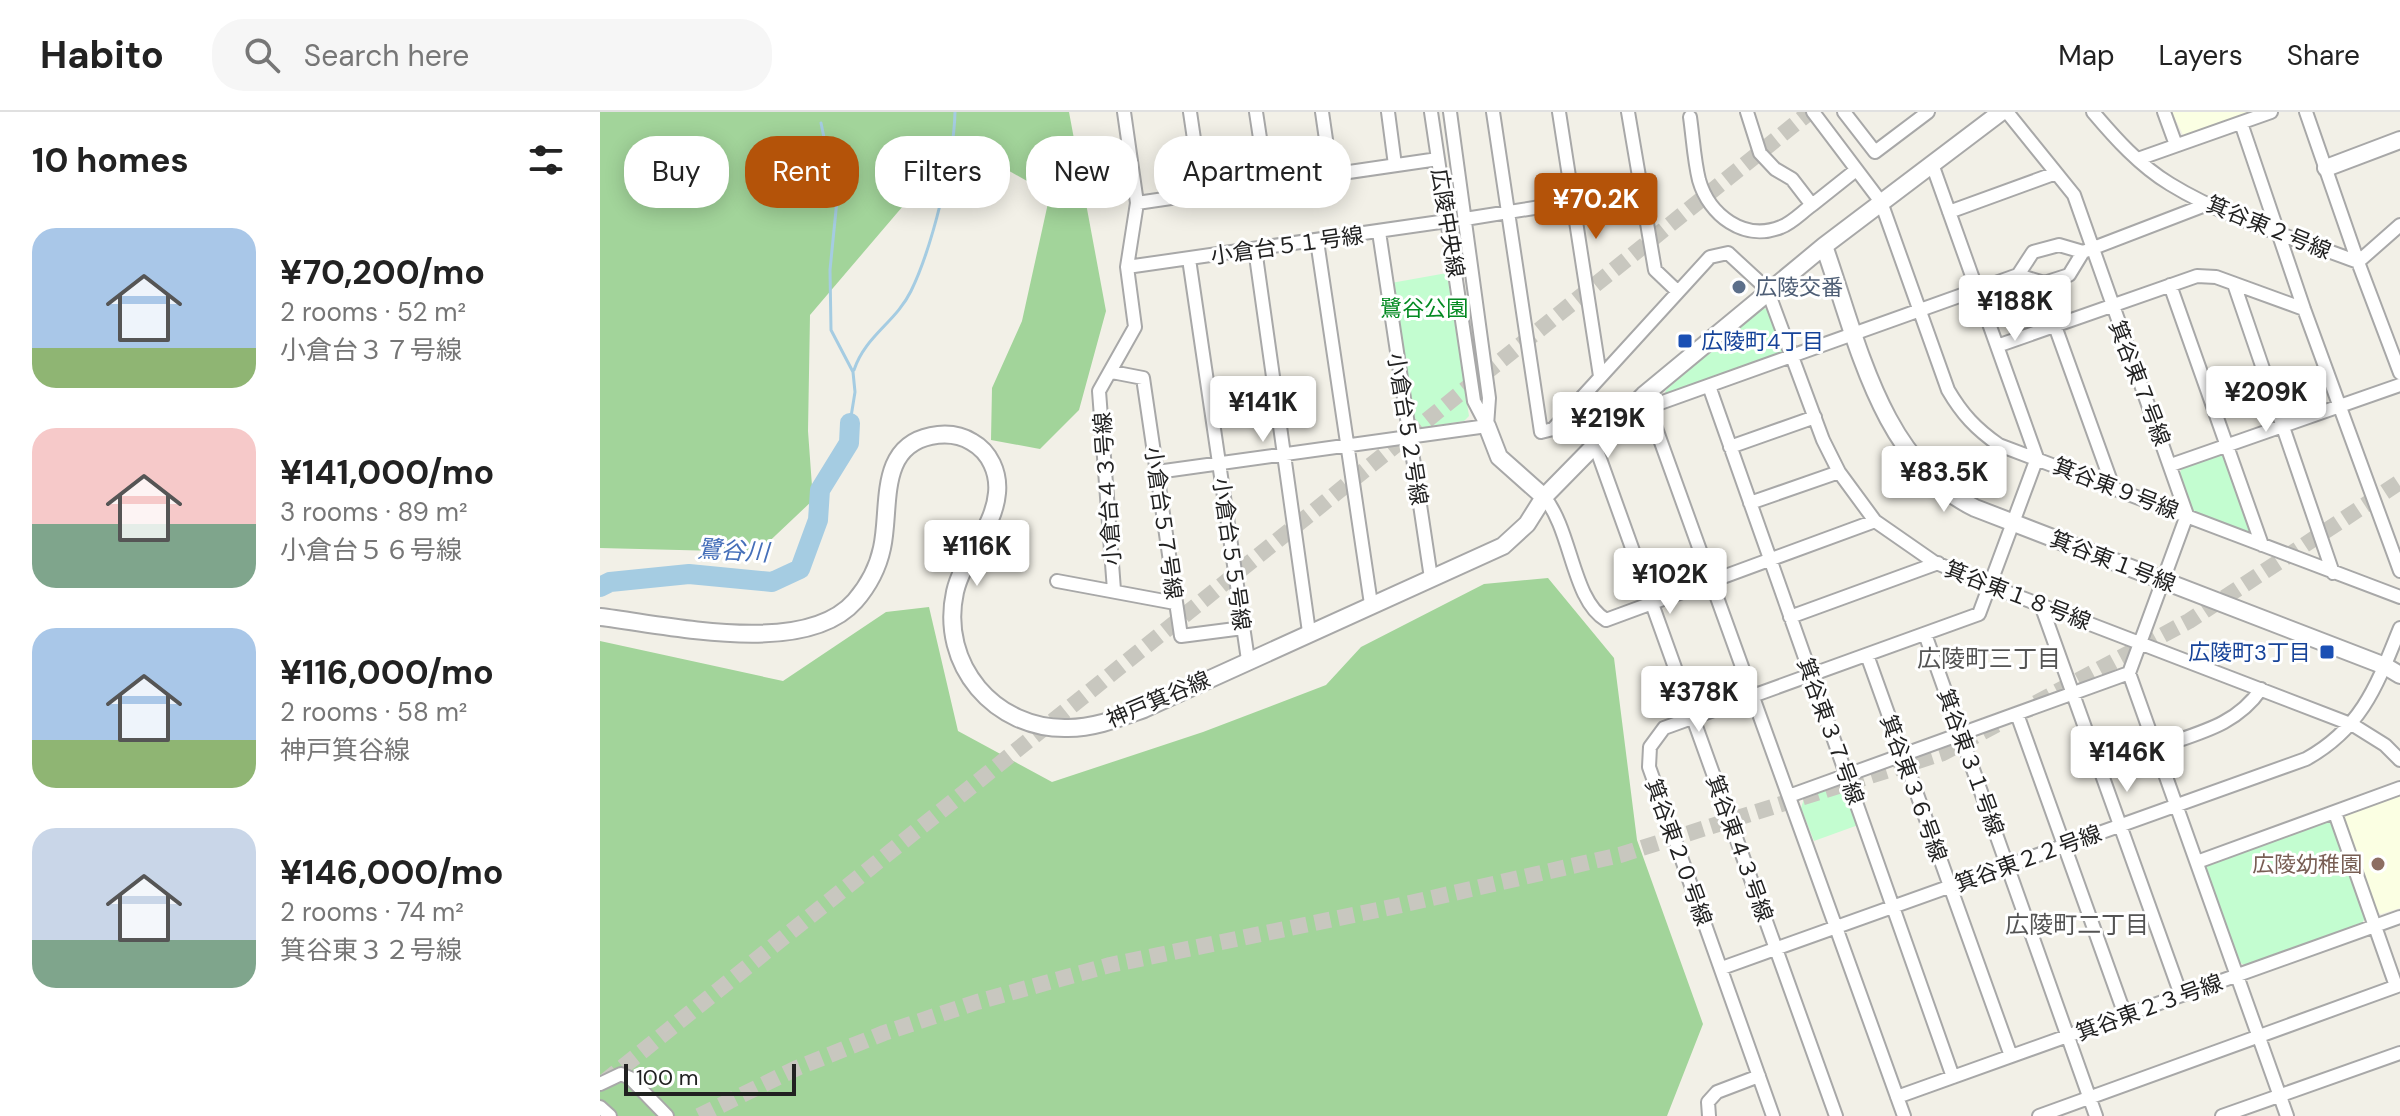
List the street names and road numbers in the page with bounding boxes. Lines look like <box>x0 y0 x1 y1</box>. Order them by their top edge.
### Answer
street label: 広陵中央線 <box>1425 166 1470 280</box>
street label: 箕谷東２号線 <box>2202 189 2335 266</box>
street label: 小倉台５１号線 <box>1209 220 1365 271</box>
street label: 箕谷東７号線 <box>2102 316 2177 450</box>
street label: 小倉台５２号線 <box>1381 351 1434 507</box>
street label: 小倉台４３号線 <box>1088 411 1127 567</box>
street label: 小倉台５７号線 <box>1138 445 1189 601</box>
street label: 箕谷東９号線 <box>2049 451 2183 526</box>
street label: 小倉台５５号線 <box>1206 476 1257 632</box>
street label: 箕谷東１号線 <box>2046 524 2180 599</box>
street label: 箕谷東１８号線 <box>1941 554 2095 637</box>
street label: 箕谷東３７号線 <box>1791 654 1870 808</box>
street label: 神戸箕谷線 <box>1102 665 1214 734</box>
street label: 箕谷東３１号線 <box>1931 685 2010 839</box>
street label: 箕谷東３６号線 <box>1874 711 1953 865</box>
street label: 箕谷東４３号線 <box>1700 771 1779 925</box>
street label: 箕谷東２０号線 <box>1639 775 1718 929</box>
street label: 箕谷東２２号線 <box>1951 819 2105 898</box>
street label: 箕谷東２３号線 <box>2072 968 2226 1047</box>

